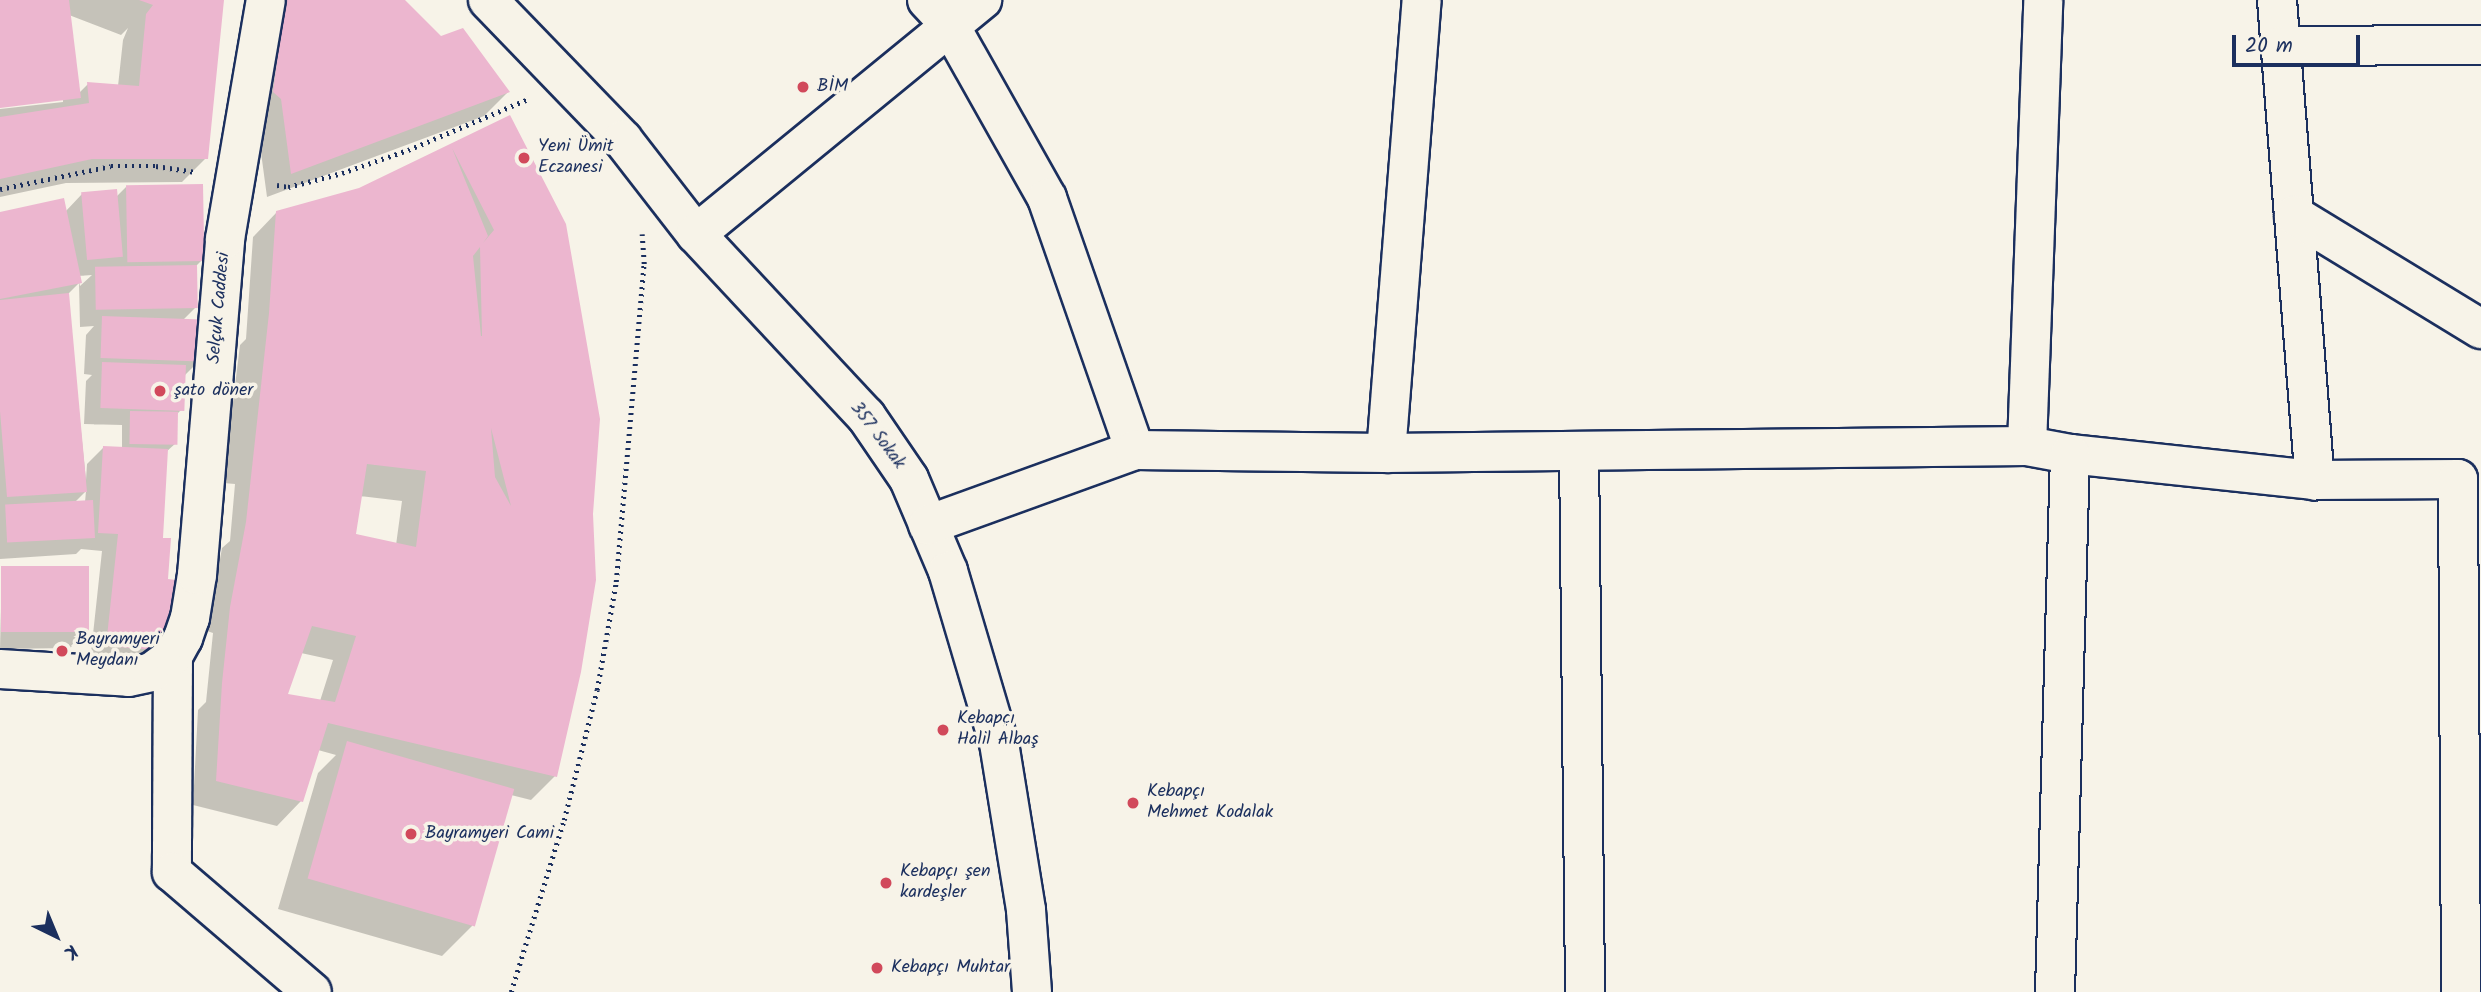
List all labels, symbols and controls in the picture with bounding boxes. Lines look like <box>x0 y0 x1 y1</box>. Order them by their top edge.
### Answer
scale bar <box>2236 21 2364 65</box>
text: 20 m <box>2245 30 2293 63</box>
place label: BİM <box>817 76 848 98</box>
marker: BİM <box>795 79 811 95</box>
place label: Yeni Ümit Eczanesi <box>538 137 614 180</box>
marker: Yeni Ümit Eczanesi <box>516 150 532 166</box>
street label: Selçuk Caddesi <box>204 251 236 365</box>
place label: şato döner <box>174 380 253 402</box>
marker: şato döner <box>152 383 168 399</box>
street label: 357 Sokak <box>845 398 909 474</box>
place label: Bayramyeri Meydanı <box>76 630 160 672</box>
marker: Bayramyeri Meydanı <box>54 643 70 659</box>
place label: Kebapçı Halil Albaş <box>957 709 1039 752</box>
marker: Kebapçı Halil Albaş <box>935 722 951 738</box>
place label: Kebapçı Mehmet Kodalak <box>1147 782 1273 824</box>
marker: Kebapçı Mehmet Kodalak <box>1125 795 1141 811</box>
place label: Bayramyeri Cami <box>425 823 554 845</box>
marker: Bayramyeri Cami <box>403 826 419 842</box>
place label: Kebapçı şen kardeşler <box>900 862 991 904</box>
marker: Kebapçı şen kardeşler <box>878 875 894 891</box>
north arrow <box>21 901 91 971</box>
text: K <box>56 936 85 966</box>
place label: Kebapçı Muhtar <box>891 957 1010 979</box>
marker: Kebapçı Muhtar <box>869 960 885 976</box>

